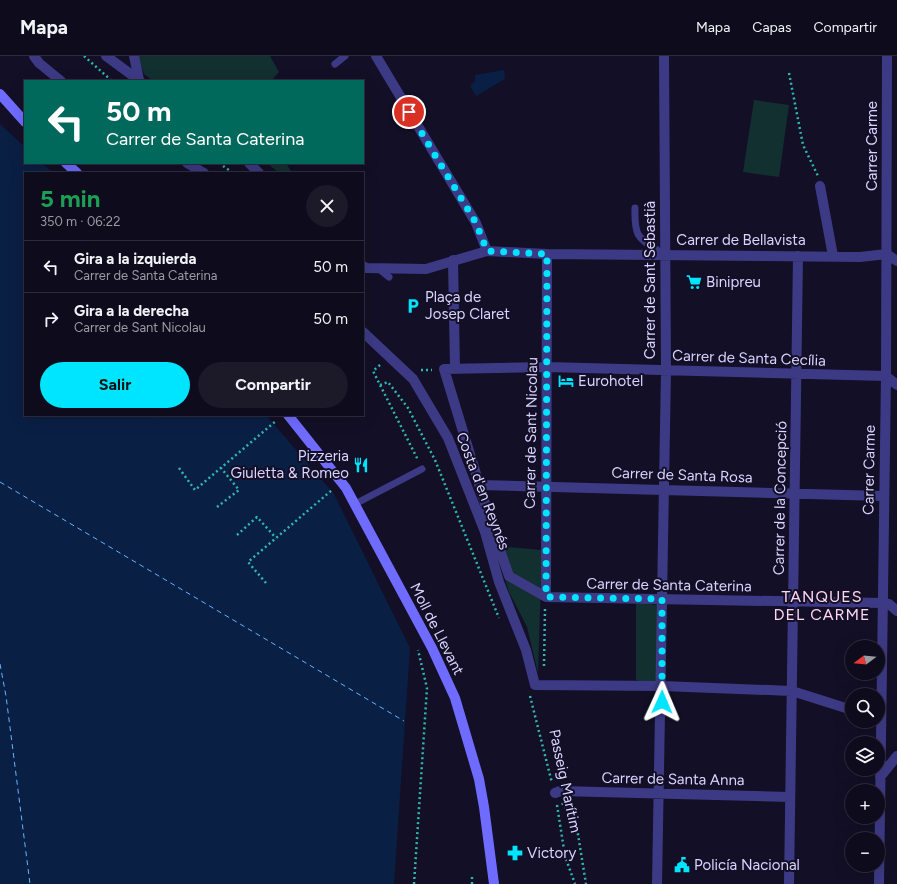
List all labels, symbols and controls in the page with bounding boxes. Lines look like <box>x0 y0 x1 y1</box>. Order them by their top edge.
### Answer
text: Mapa <box>20 16 68 39</box>
text: Mapa <box>696 19 730 36</box>
text: Capas <box>752 19 791 36</box>
text: Compartir <box>813 19 877 36</box>
text: 50 m <box>106 94 172 128</box>
pin <box>392 95 426 129</box>
icon: left <box>40 96 92 148</box>
icon: arrive <box>398 101 420 123</box>
street label: Carrer Carme <box>863 101 881 191</box>
text: Carrer de Santa Caterina <box>106 128 304 150</box>
text: 5 min <box>40 184 101 213</box>
button: close <box>306 185 348 227</box>
street label: Carrer de Sant Sebastià <box>641 201 659 359</box>
text: 350 m · 06:22 <box>40 214 120 229</box>
street label: Carrer de Bellavista <box>676 231 806 249</box>
text: Gira a la izquierda <box>74 250 196 268</box>
icon: left <box>40 256 62 278</box>
text: 50 m <box>313 258 348 276</box>
text: Carrer de Santa Caterina <box>74 268 217 283</box>
supermarket icon: Binipreu <box>685 273 703 291</box>
place label: Binipreu <box>706 273 761 291</box>
place label: Plaça de Josep Claret <box>425 288 510 323</box>
parking icon: Plaça de Josep Claret <box>404 297 422 315</box>
text: Gira a la derecha <box>74 302 189 320</box>
icon: right <box>40 308 62 330</box>
text: 50 m <box>313 310 348 328</box>
text: Carrer de Sant Nicolau <box>74 320 206 335</box>
street label: Carrer de Santa Cecília <box>672 346 826 370</box>
street label: Carrer de Sant Nicolau <box>521 357 541 509</box>
button: Salir <box>40 362 190 408</box>
button: Compartir <box>198 362 348 408</box>
hotel icon: Eurohotel <box>557 372 575 390</box>
place label: Eurohotel <box>578 372 643 390</box>
street label: Carrer de la Concepció <box>770 420 790 575</box>
street label: Carrer Carme <box>859 425 879 515</box>
street label: Costa d'en Reynés <box>452 430 514 552</box>
place label: Pizzeria Giuletta & Romeo <box>230 447 349 482</box>
restaurant icon: Pizzeria Giuletta & Romeo <box>352 456 370 474</box>
street label: Carrer de Santa Rosa <box>611 464 753 486</box>
street label: Carrer de Santa Caterina <box>586 575 752 595</box>
street label: Moll de Llevant <box>406 580 468 678</box>
district label: TANQUES DEL CARME <box>773 587 871 624</box>
north arrow <box>845 640 885 680</box>
map controls <box>845 640 885 872</box>
position arrow <box>641 681 683 723</box>
button: search <box>845 688 885 728</box>
street label: Passeig Marítim <box>545 728 585 834</box>
button: layers <box>845 736 885 776</box>
street label: Carrer de Santa Anna <box>601 769 745 789</box>
button: + <box>845 784 885 824</box>
button: − <box>845 832 885 872</box>
pharmacy icon: Victory <box>506 844 524 862</box>
place label: Victory <box>527 844 576 862</box>
public building icon: Policía Nacional <box>673 856 691 874</box>
place label: Policía Nacional <box>694 856 800 874</box>

